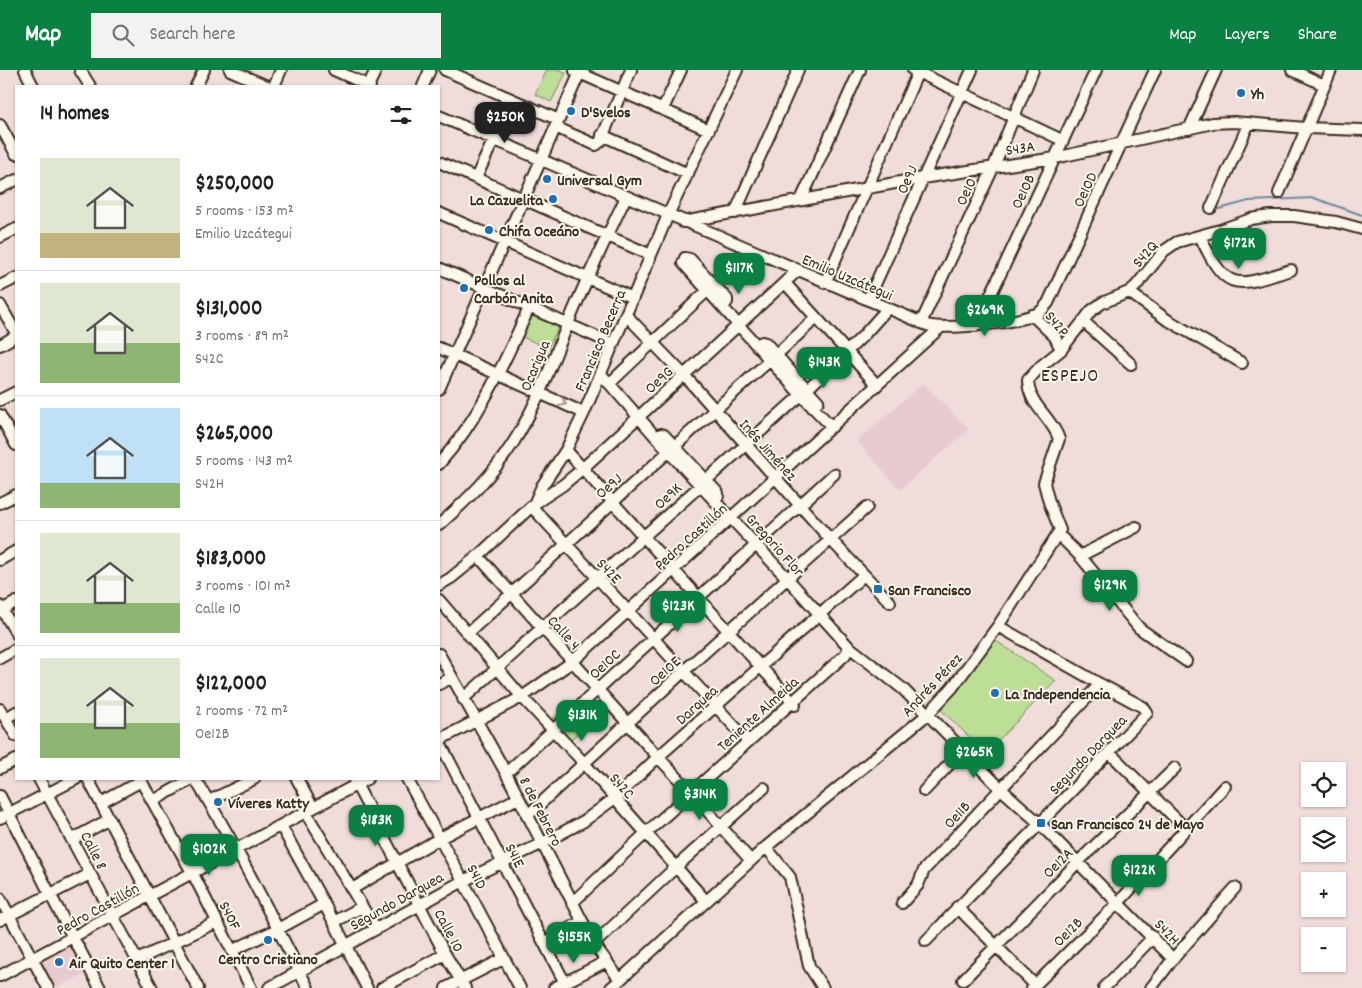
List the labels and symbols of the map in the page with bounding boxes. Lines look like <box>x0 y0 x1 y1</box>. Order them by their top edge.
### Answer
place label: Yh <box>1250 84 1264 107</box>
marker: Yh <box>1235 87 1247 99</box>
pin: $250K <box>470 102 540 144</box>
place label: D'Svelos <box>581 102 631 125</box>
marker: D'Svelos <box>565 105 577 117</box>
street label: S43A <box>1004 136 1037 163</box>
street label: Oe9J <box>892 162 925 198</box>
street label: Oe10D <box>1068 169 1104 212</box>
place label: Universal Gym <box>557 170 642 193</box>
street label: Oe10B <box>1006 171 1042 213</box>
marker: Universal Gym <box>541 173 553 185</box>
street label: Oe10 <box>951 174 984 210</box>
place label: La Cazuelita <box>470 190 544 213</box>
marker: La Cazuelita <box>547 193 559 205</box>
place label: Chifa Oceáno <box>499 221 579 244</box>
marker: Chifa Oceáno <box>483 224 495 236</box>
pin: $172K <box>1204 228 1274 270</box>
street label: S42Q <box>1127 236 1164 274</box>
street label: Emilio Uzcátegui <box>798 249 896 308</box>
pin: $117K <box>704 252 774 295</box>
place label: Pollos al Carbón Anita <box>474 270 554 311</box>
marker: Pollos al Carbón Anita <box>458 282 470 294</box>
street label: Francisco Becerra <box>569 286 633 396</box>
pin: $269K <box>950 294 1020 337</box>
street label: S42P <box>1038 306 1074 343</box>
street label: Ocarigua <box>515 336 558 395</box>
pin: $143K <box>789 346 859 389</box>
street label: Oe9G <box>640 362 679 400</box>
district label: ESPEJO <box>1041 364 1099 391</box>
one-way arrow <box>558 397 567 407</box>
street label: Inés Jiménez <box>733 414 801 487</box>
street label: Oe9J <box>591 468 628 505</box>
street label: Oe9K <box>650 478 688 516</box>
street label: Pedro Castillón <box>650 499 733 577</box>
street label: Gregorio Flor <box>739 509 809 583</box>
street label: S42E <box>590 554 627 590</box>
pin: $129K <box>1075 570 1145 612</box>
place label: San Francisco <box>888 580 971 603</box>
marker: San Francisco <box>872 583 884 595</box>
pin: $123K <box>643 590 713 633</box>
street label: Calle 4 <box>541 611 585 656</box>
street label: Oe10C <box>585 644 627 686</box>
street label: Andrés Pérez <box>897 649 969 723</box>
street label: Oe10E <box>645 651 687 692</box>
street label: Teniente Almeida <box>713 671 805 758</box>
street label: Darquea <box>671 680 724 731</box>
place label: La Independencia <box>1005 684 1112 707</box>
marker: La Independencia <box>989 687 1001 699</box>
pin: $131K <box>547 700 617 742</box>
street label: Segundo Darquea <box>1044 710 1134 801</box>
pin: $265K <box>939 736 1009 779</box>
street label: S42C <box>603 768 639 805</box>
street label: 8 de Febrero <box>512 773 567 851</box>
pin: $314K <box>665 778 735 821</box>
place label: Víveres Katty <box>228 793 310 816</box>
marker: Víveres Katty <box>212 796 224 808</box>
street label: Oe11B <box>939 797 977 835</box>
pin: $183K <box>341 804 411 847</box>
place label: San Francisco 24 de Mayo <box>1051 814 1204 837</box>
marker: San Francisco 24 de Mayo <box>1035 817 1047 829</box>
street label: Calle 8 <box>73 828 112 874</box>
pin: $102K <box>174 834 244 876</box>
street label: S41E <box>498 840 530 873</box>
street label: Oe12A <box>1038 843 1080 884</box>
pin: $122K <box>1104 854 1174 897</box>
street label: S41D <box>460 861 492 894</box>
street label: Segundo Darquea <box>346 867 449 937</box>
street label: Pedro Castillón <box>53 878 144 942</box>
street label: S40F <box>212 898 246 935</box>
street label: Calle 10 <box>427 905 469 957</box>
street label: Oe12B <box>1049 913 1089 953</box>
street label: S42H <box>1148 914 1185 951</box>
pin: $155K <box>539 922 609 964</box>
marker: Centro Cristiano <box>262 934 274 946</box>
place label: Centro Cristiano <box>218 949 318 972</box>
place label: Air Quito Center 1 <box>69 953 175 976</box>
marker: Air Quito Center 1 <box>53 956 65 968</box>

